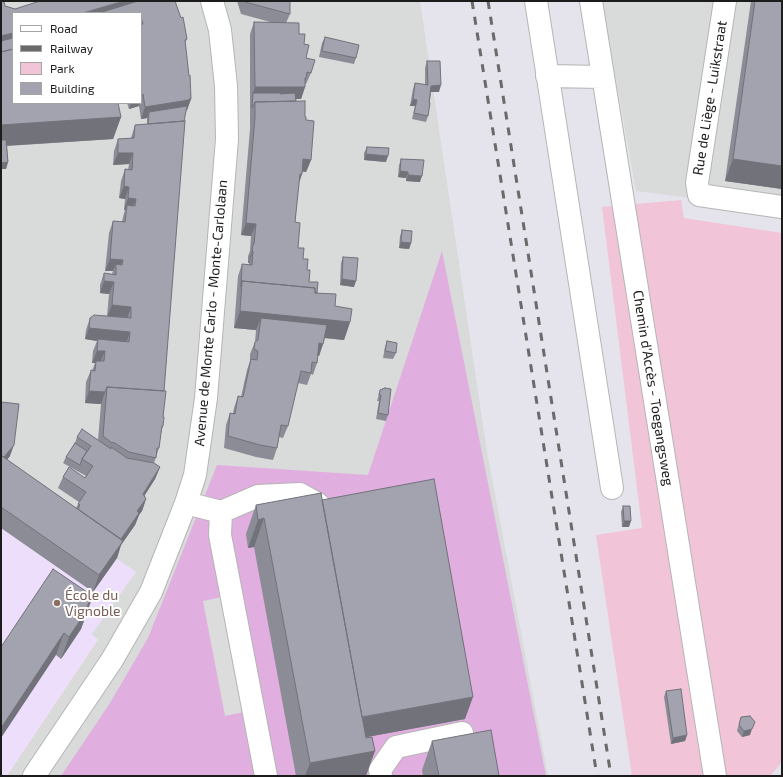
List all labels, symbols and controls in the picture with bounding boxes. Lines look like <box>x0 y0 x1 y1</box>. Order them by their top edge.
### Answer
legend <box>12 12 142 104</box>
street label: Rue de Liège - Luikstraat <box>689 19 731 177</box>
text: Road <box>50 21 78 35</box>
text: Railway <box>50 41 93 55</box>
text: Park <box>50 61 75 75</box>
text: Building <box>50 81 94 95</box>
street label: Avenue de Monte Carlo - Monte-Carlolaan <box>191 179 231 447</box>
street label: Chemin d'Accès - Toegangsweg <box>629 289 677 487</box>
place label: École du Vignoble <box>65 587 121 620</box>
marker: École du Vignoble <box>52 598 62 608</box>

